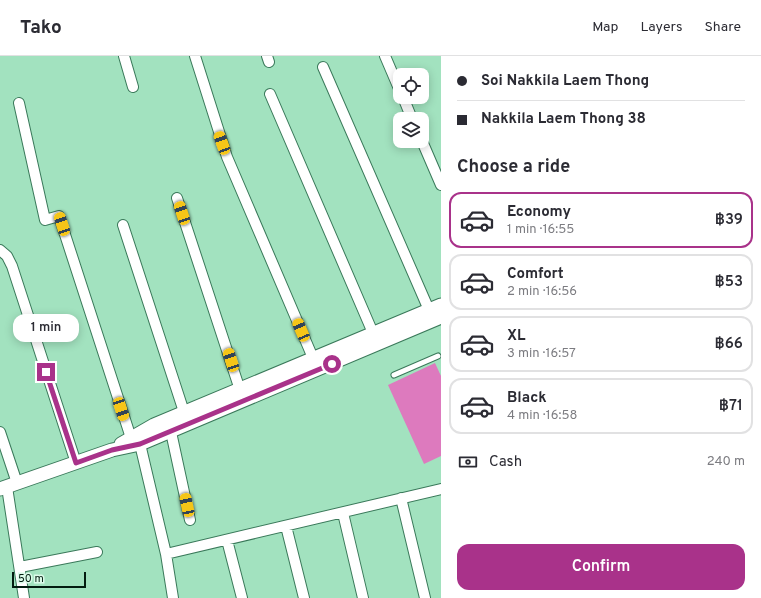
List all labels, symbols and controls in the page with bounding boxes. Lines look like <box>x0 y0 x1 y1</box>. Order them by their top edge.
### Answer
text: Tako <box>20 16 62 40</box>
text: Map <box>592 19 618 36</box>
text: Layers <box>640 19 682 36</box>
text: Share <box>704 19 741 36</box>
map controls <box>393 68 429 148</box>
button: locate <box>393 68 429 104</box>
text: Soi Nakkila Laem Thong <box>481 72 649 91</box>
text: Nakkila Laem Thong 38 <box>481 110 646 129</box>
button: layers <box>393 112 429 148</box>
car <box>212 130 232 156</box>
text: Choose a ride <box>457 156 570 179</box>
car <box>173 200 191 226</box>
icon: car <box>459 202 495 238</box>
text: Economy <box>507 203 571 222</box>
car <box>53 211 71 237</box>
text: ฿39 <box>715 211 743 230</box>
text: 1 min · 16:55 <box>507 222 574 238</box>
icon: car <box>459 264 495 300</box>
text: Comfort <box>507 265 564 284</box>
text: ฿53 <box>715 273 743 292</box>
text: 2 min · 16:56 <box>507 284 577 300</box>
callout: 1 min <box>13 314 79 342</box>
car <box>291 317 311 343</box>
text: 1 min <box>31 320 61 336</box>
icon: car <box>459 326 495 362</box>
text: XL <box>507 327 525 346</box>
text: ฿66 <box>715 335 743 354</box>
text: 3 min · 16:57 <box>507 346 576 362</box>
car <box>222 347 240 373</box>
route start <box>323 355 341 373</box>
route end <box>37 363 55 381</box>
icon: car <box>459 388 495 424</box>
text: Black <box>507 389 547 408</box>
car <box>112 396 130 422</box>
text: ฿71 <box>719 397 743 416</box>
text: 4 min · 16:58 <box>507 408 577 424</box>
icon: cash <box>457 451 479 473</box>
text: Cash <box>489 453 522 472</box>
text: 240 m <box>707 454 745 470</box>
car <box>179 492 195 518</box>
button: Confirm <box>457 544 745 590</box>
scale bar <box>12 570 86 589</box>
text: 50 m <box>18 572 44 586</box>

